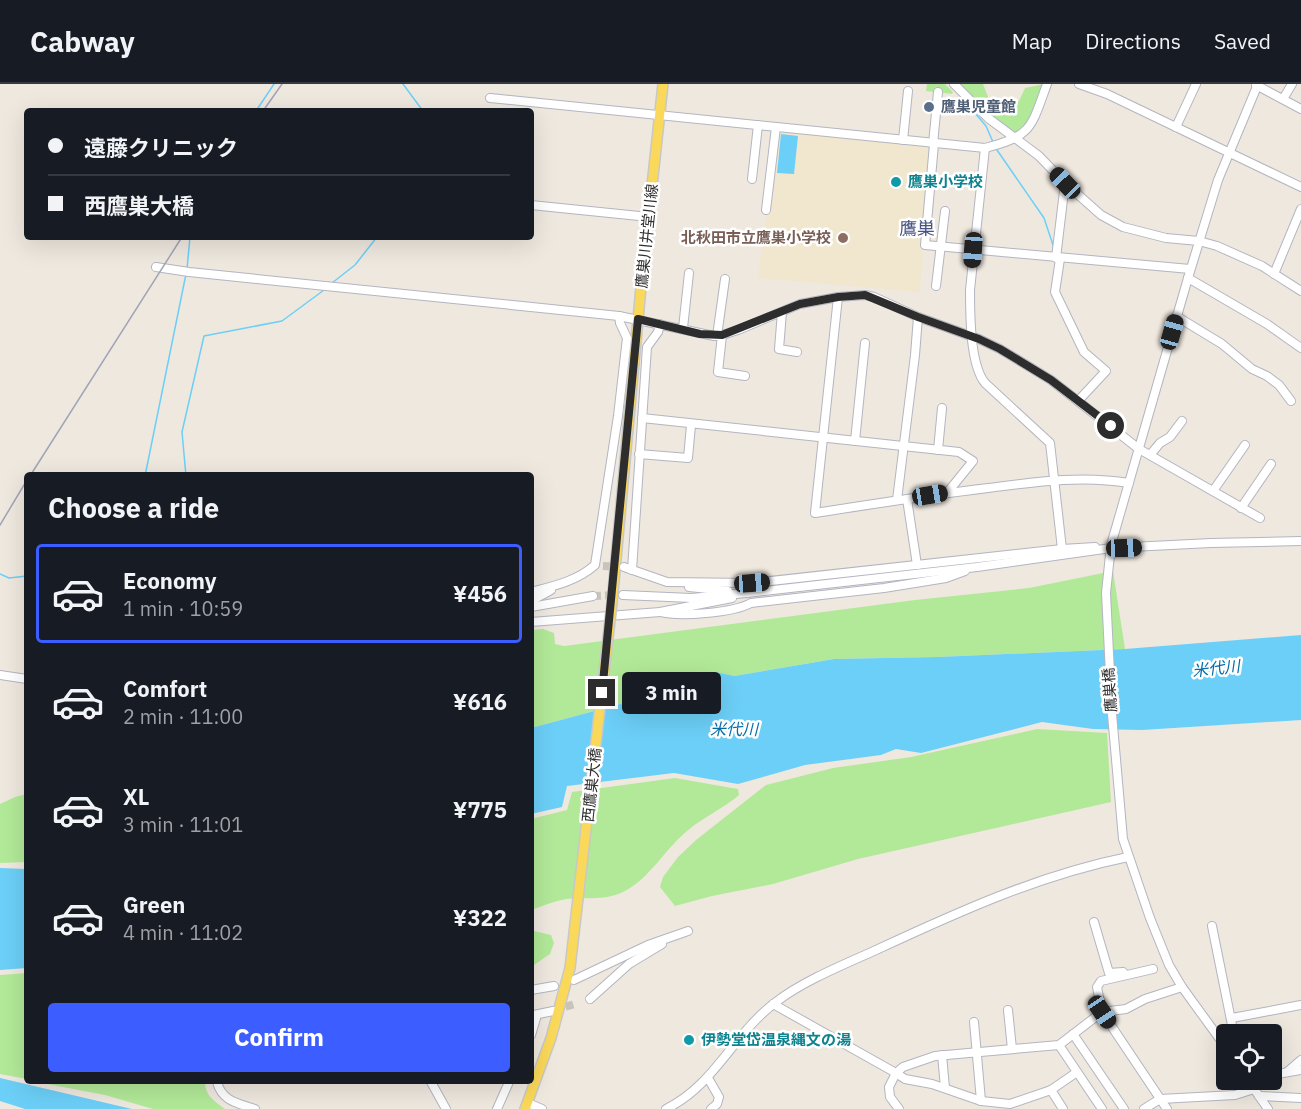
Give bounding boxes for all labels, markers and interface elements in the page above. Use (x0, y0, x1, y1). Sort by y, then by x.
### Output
text: Cabway (30, 23, 135, 60)
text: Map (1012, 27, 1052, 55)
text: Directions (1085, 27, 1181, 55)
text: Saved (1214, 27, 1271, 55)
place label: 鷹巣児童館 (941, 97, 1016, 116)
marker: 鷹巣児童館 (922, 100, 936, 114)
text: 遠藤クリニック (84, 133, 238, 162)
car (1046, 164, 1084, 202)
place label: 鷹巣小学校 (908, 172, 983, 191)
marker: 鷹巣小学校 (889, 175, 903, 189)
street label: 鷹巣川井堂川線 (632, 183, 661, 289)
text: 西鷹巣大橋 (84, 191, 194, 220)
district label: 鷹巣 (899, 217, 935, 240)
place label: 北秋田市立鷹巣小学校 (681, 228, 831, 247)
marker: 北秋田市立鷹巣小学校 (836, 231, 850, 245)
car (963, 231, 983, 269)
car (1158, 312, 1186, 352)
route start (1097, 412, 1124, 439)
car (911, 483, 949, 507)
text: Choose a ride (48, 490, 219, 525)
car (1106, 538, 1142, 558)
text: Economy (123, 566, 217, 595)
icon: car (51, 567, 105, 621)
car (733, 573, 771, 593)
text: ¥456 (453, 579, 507, 608)
text: 1 min · 10:59 (123, 595, 243, 622)
water label: 米代川 (1191, 655, 1243, 680)
street label: 鷹巣橋 (1098, 667, 1121, 713)
callout: 3 min (623, 672, 722, 714)
text: Comfort (123, 674, 207, 703)
icon: car (51, 675, 105, 729)
route end (588, 679, 615, 706)
text: 3 min (645, 679, 698, 706)
text: ¥616 (453, 687, 507, 716)
text: 2 min · 11:00 (123, 703, 243, 730)
water label: 米代川 (710, 719, 760, 739)
street label: 西鷹巣大橋 (578, 747, 605, 823)
text: XL (123, 782, 149, 811)
icon: car (51, 783, 105, 837)
text: ¥775 (453, 795, 507, 824)
text: 3 min · 11:01 (123, 811, 243, 838)
text: Green (123, 890, 185, 919)
icon: car (51, 891, 105, 945)
text: ¥322 (453, 903, 507, 932)
text: 4 min · 11:02 (123, 919, 243, 946)
car (1084, 992, 1120, 1032)
button: Confirm (48, 1003, 510, 1072)
map controls (1216, 1024, 1282, 1090)
button: locate (1216, 1024, 1282, 1090)
place label: 伊勢堂岱温泉縄文の湯 (701, 1030, 851, 1049)
marker: 伊勢堂岱温泉縄文の湯 (682, 1033, 696, 1047)

